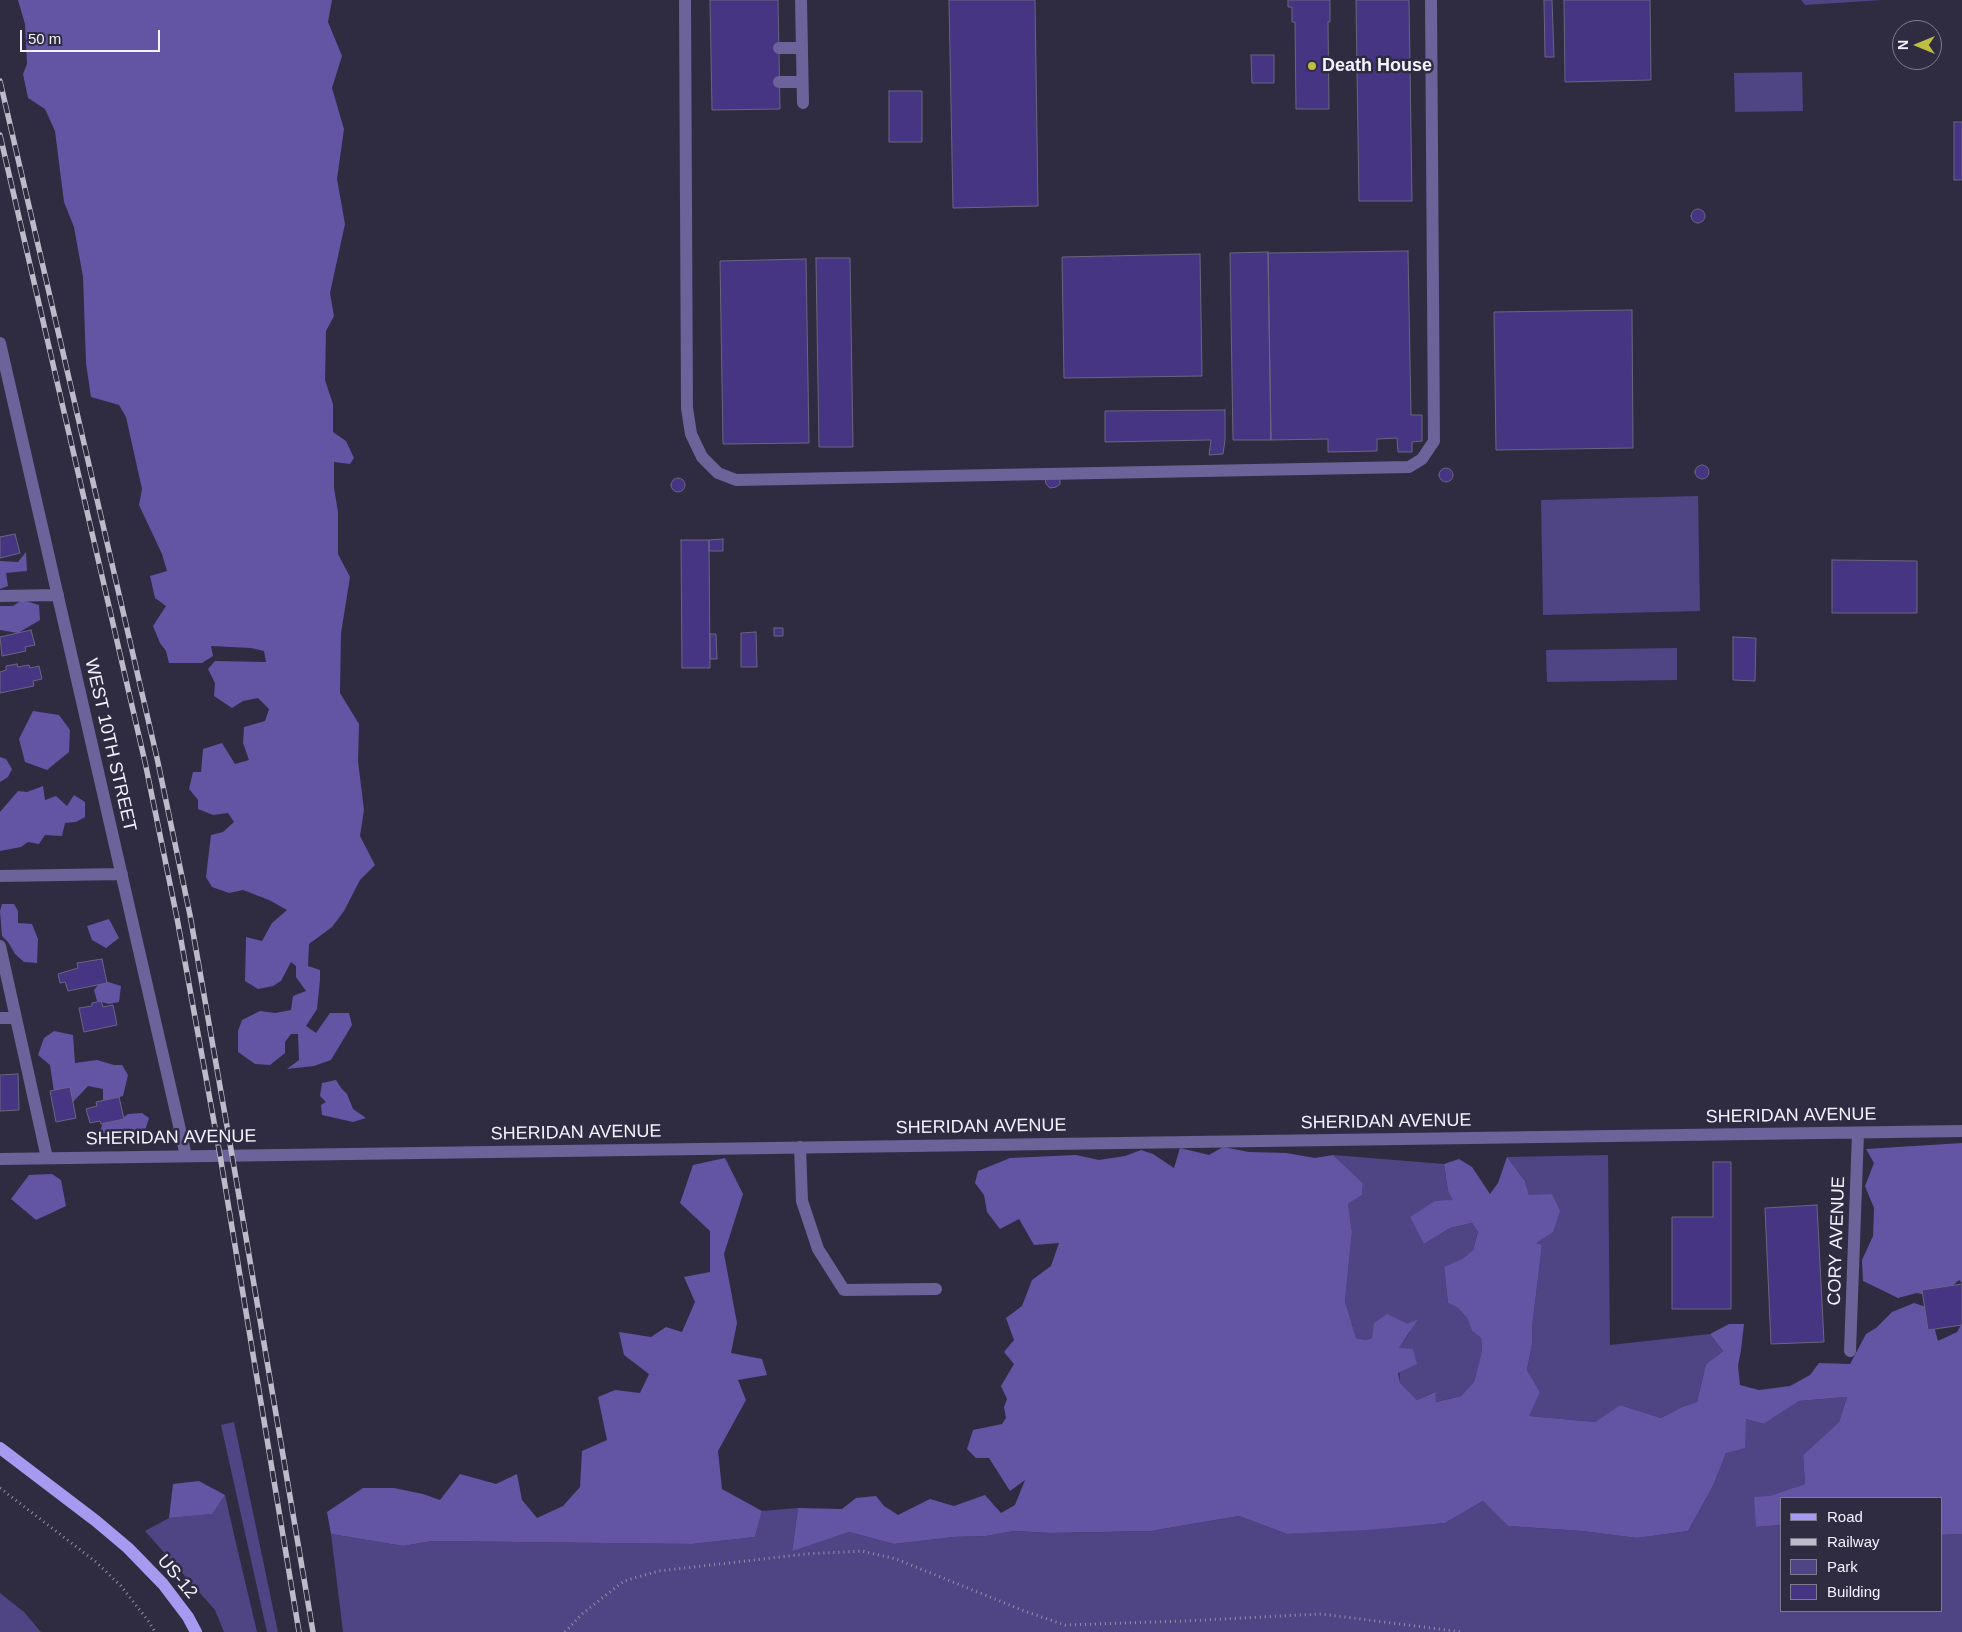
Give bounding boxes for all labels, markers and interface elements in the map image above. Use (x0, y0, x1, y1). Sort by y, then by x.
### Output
scale bar (22, 20, 162, 52)
north arrow (1892, 20, 1942, 70)
text: 50 m (28, 30, 61, 47)
text: N (1895, 40, 1911, 50)
place label: Death House (1322, 55, 1432, 77)
marker: Death House (1306, 60, 1318, 72)
street label: WEST 10TH STREET (80, 656, 140, 834)
street label: SHERIDAN AVENUE (1705, 1104, 1877, 1128)
street label: SHERIDAN AVENUE (1300, 1110, 1472, 1134)
street label: SHERIDAN AVENUE (895, 1115, 1067, 1139)
street label: SHERIDAN AVENUE (490, 1121, 662, 1145)
street label: SHERIDAN AVENUE (85, 1126, 257, 1150)
street label: CORY AVENUE (1824, 1176, 1850, 1306)
legend (1780, 1497, 1942, 1612)
text: Road (1827, 1508, 1863, 1525)
text: Railway (1827, 1533, 1880, 1550)
street label: US-12 (152, 1551, 202, 1603)
text: Park (1827, 1558, 1858, 1575)
text: Building (1827, 1583, 1880, 1600)

